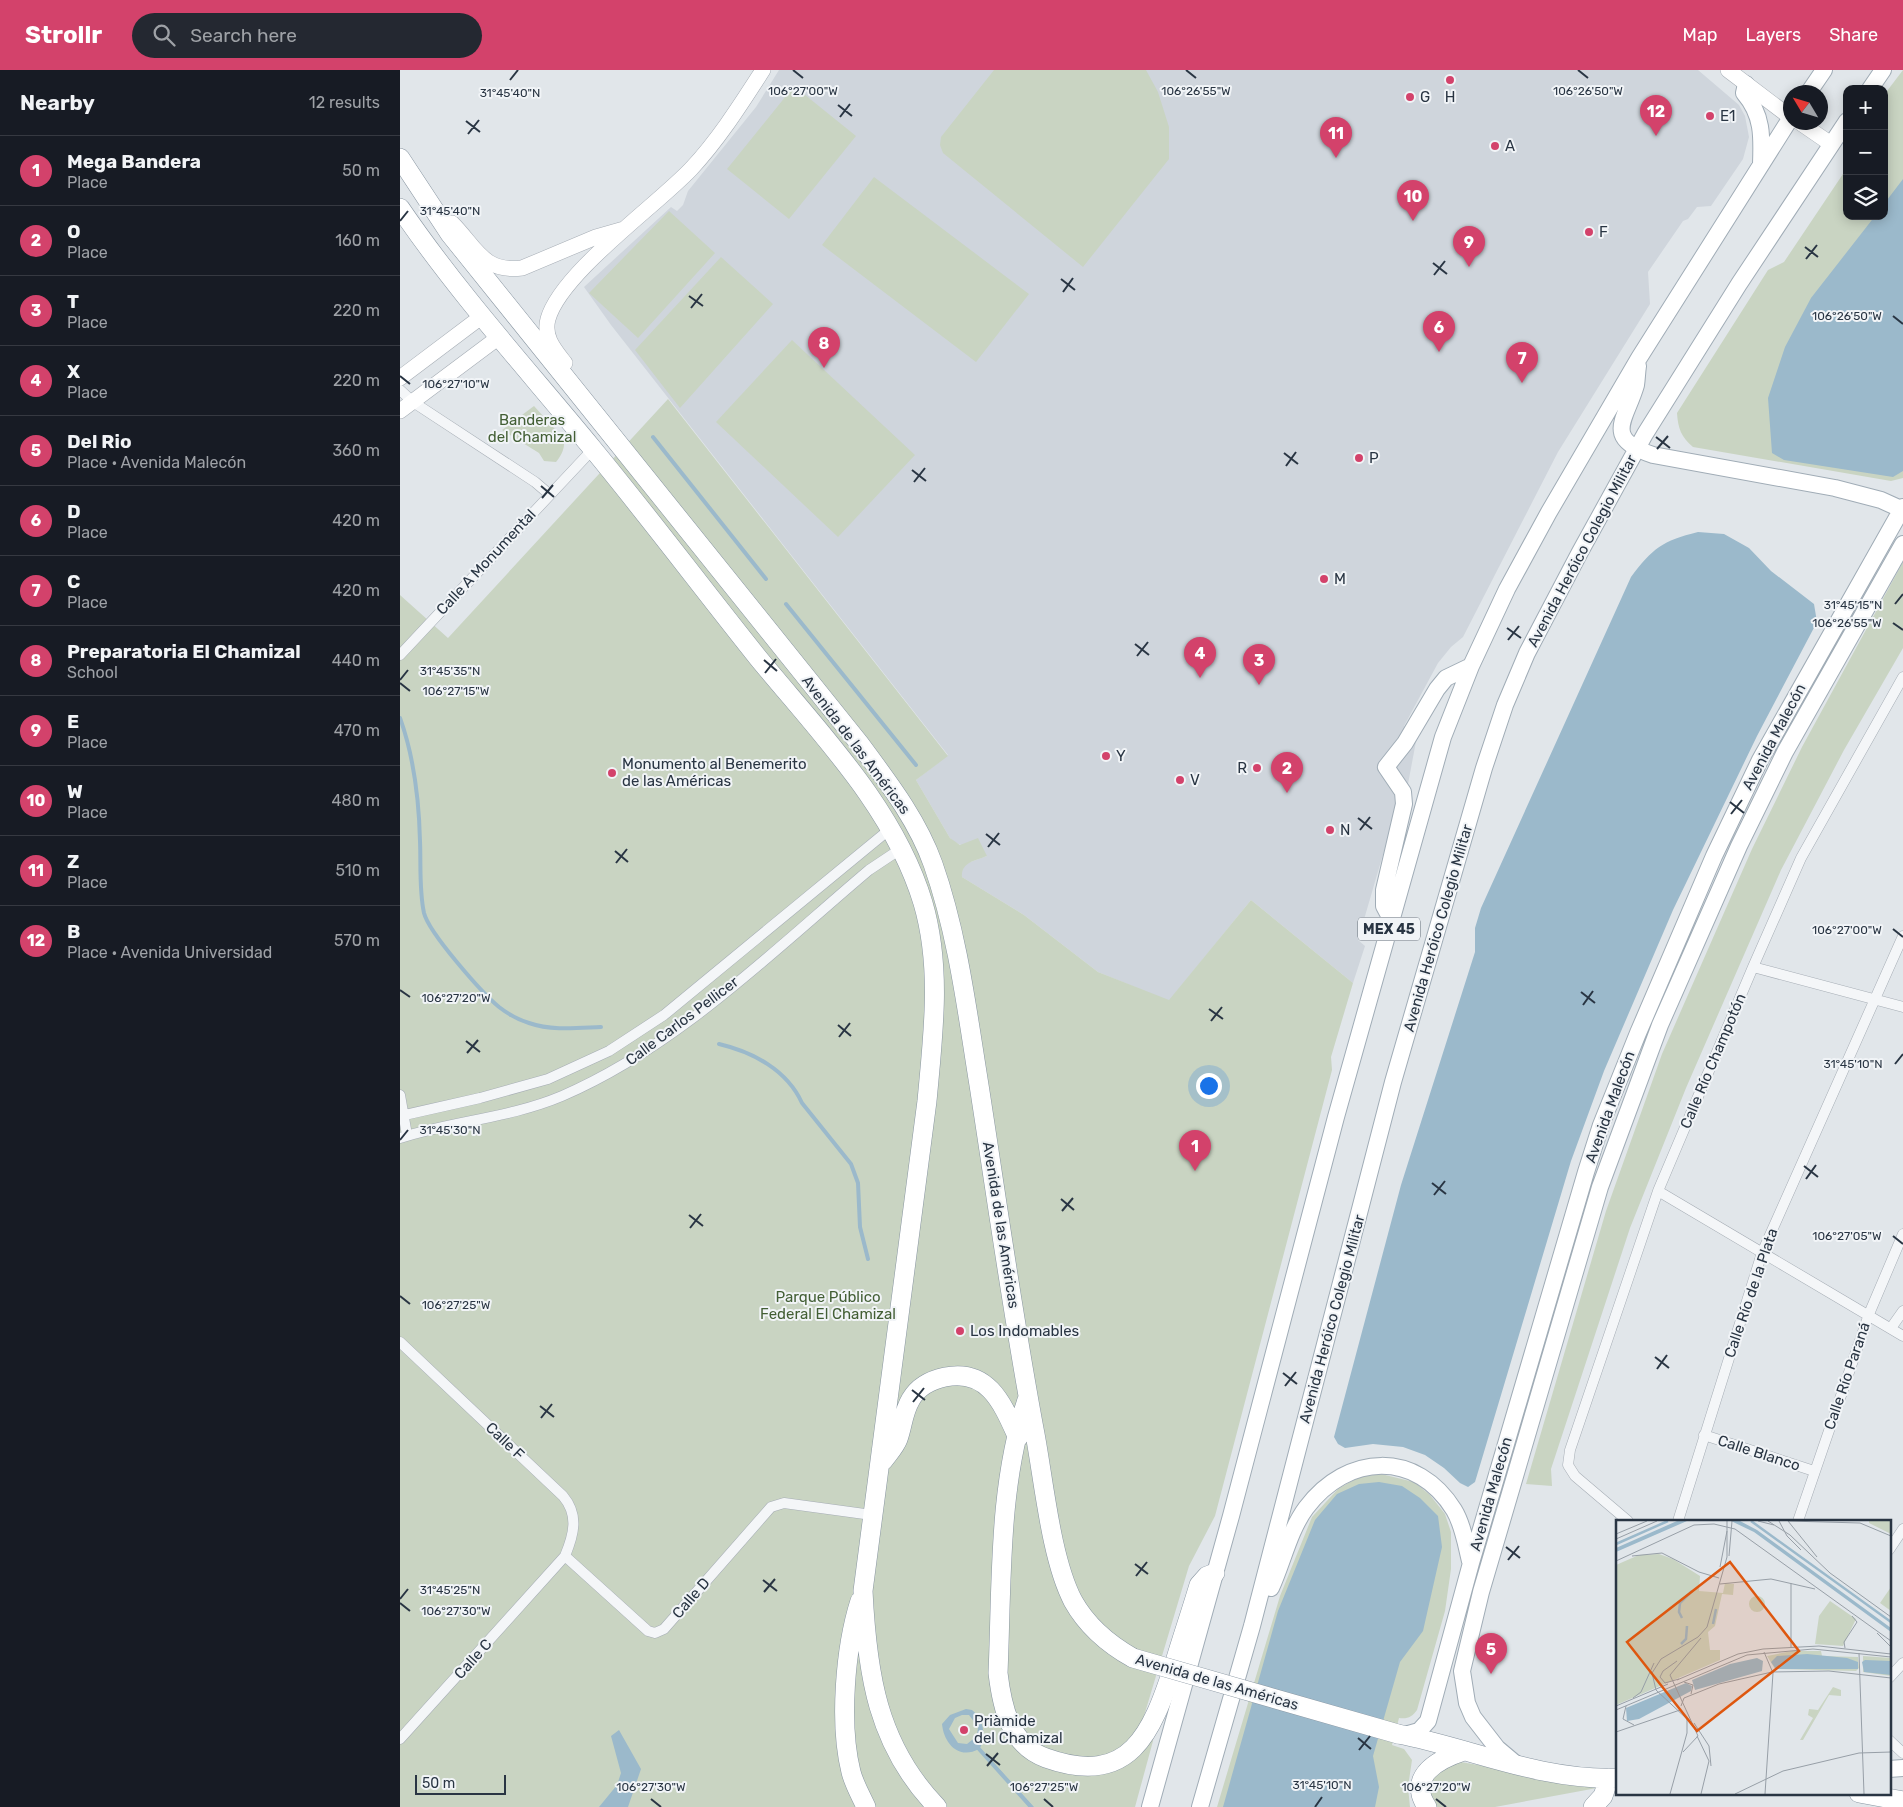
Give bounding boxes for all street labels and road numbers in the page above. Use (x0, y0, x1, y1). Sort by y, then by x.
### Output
street label: Avenida Heróico Colegio Militar (1524, 451, 1641, 650)
street label: Calle A Monumental (432, 506, 540, 618)
street label: Avenida de las Américas (798, 672, 914, 818)
street label: Avenida Malecón (1738, 681, 1810, 793)
street label: Avenida Heróico Colegio Militar (1400, 822, 1476, 1034)
road number: MEX 45 (1358, 918, 1420, 941)
street label: Calle Carlos Pellicer (622, 973, 742, 1069)
street label: Calle Río Champotón (1676, 991, 1750, 1131)
street label: Avenida Malecón (1581, 1049, 1639, 1165)
street label: Avenida de las Américas (979, 1140, 1023, 1310)
street label: Avenida Heróico Colegio Militar (1295, 1212, 1369, 1425)
street label: Calle Río de la Plata (1720, 1226, 1782, 1360)
street label: Calle Río Paraná (1820, 1320, 1874, 1432)
street label: Calle F (482, 1418, 528, 1464)
street label: Calle Blanco (1716, 1431, 1802, 1475)
street label: Avenida Malecón (1466, 1435, 1516, 1553)
street label: Calle D (668, 1574, 714, 1622)
street label: Calle C (450, 1635, 496, 1683)
street label: Avenida de las Américas (1133, 1650, 1301, 1714)

